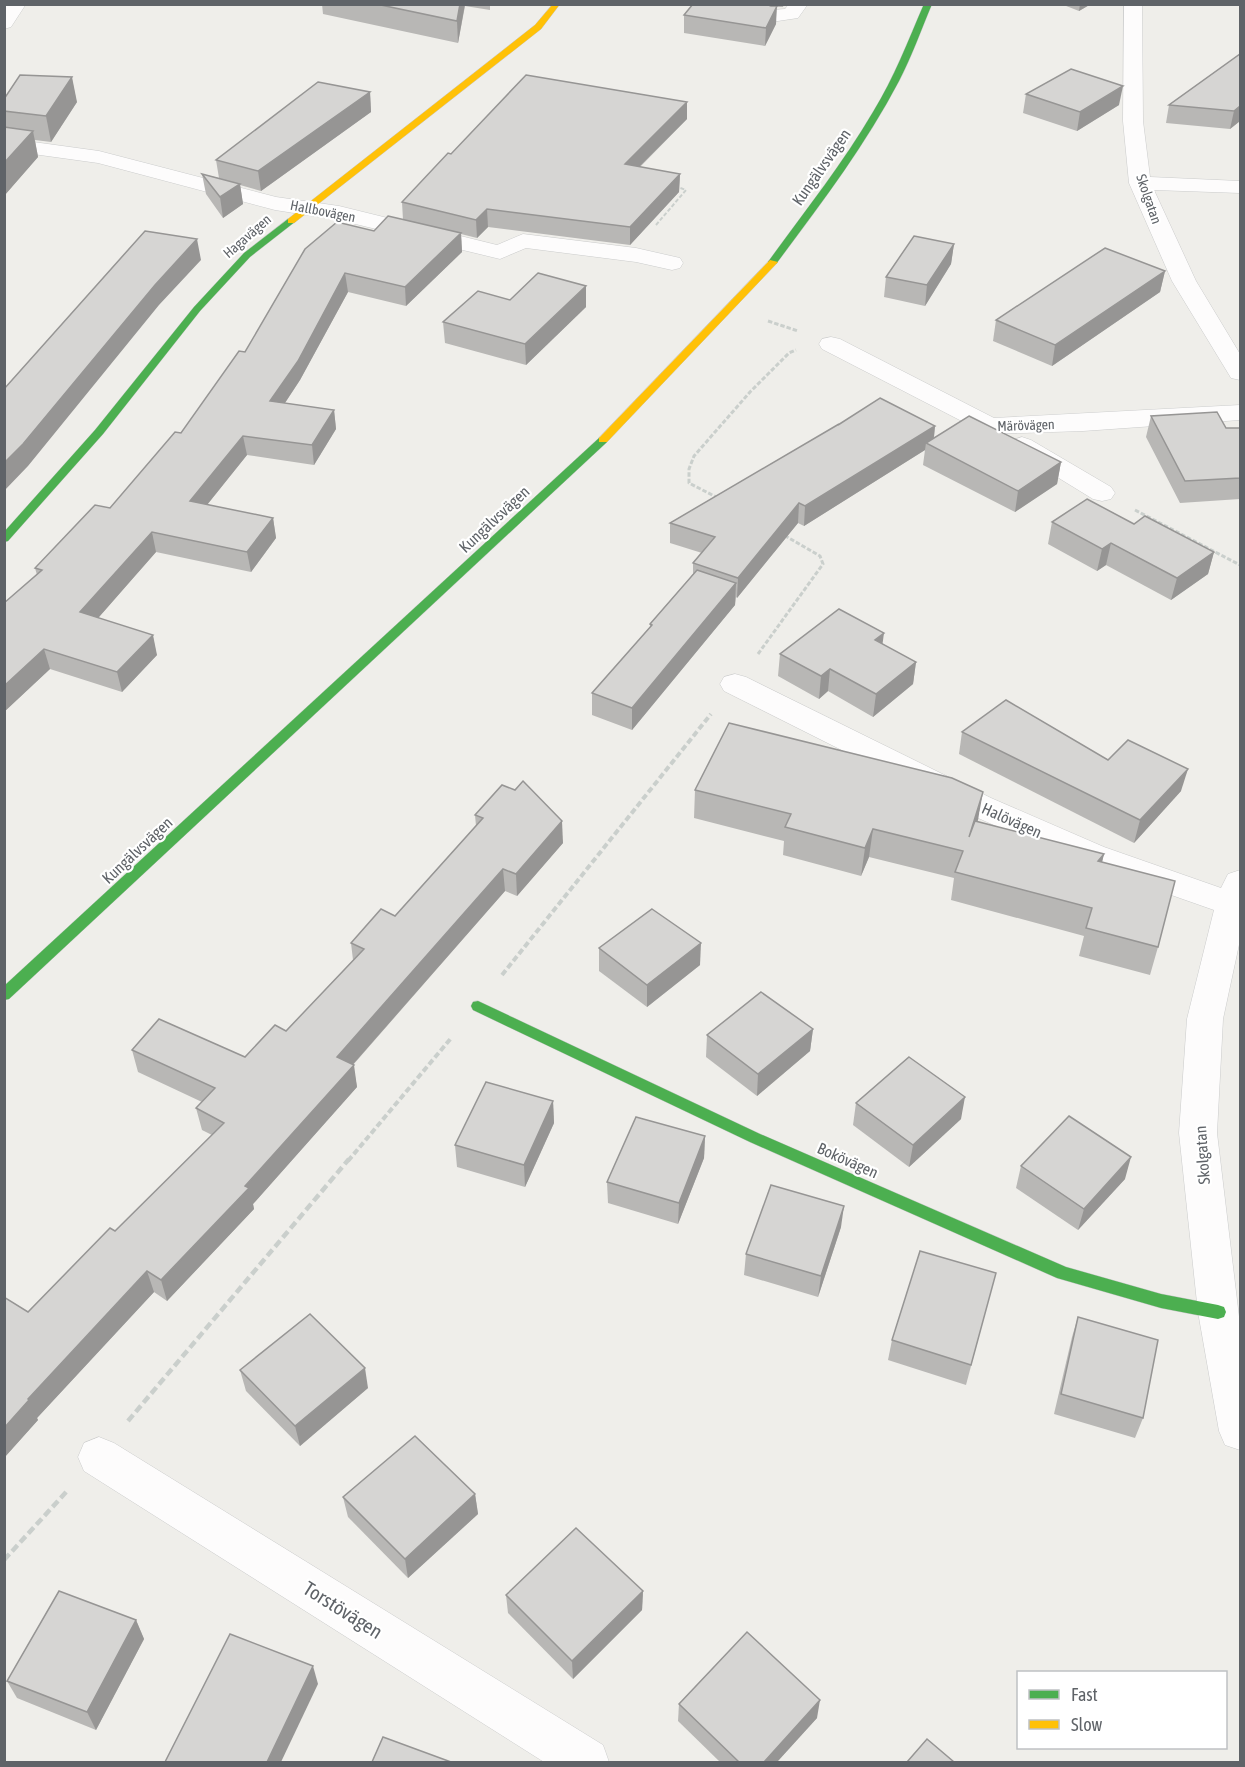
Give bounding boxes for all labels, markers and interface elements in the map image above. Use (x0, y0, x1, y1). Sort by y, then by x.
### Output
street label: Kungälvsvägen (788, 125, 855, 209)
street label: Skolgatan (1133, 172, 1165, 226)
street label: Hallbovägen (289, 197, 357, 225)
street label: Hagavägen (220, 211, 274, 261)
street label: Märövägen (997, 416, 1055, 434)
street label: Kungälvsvägen (455, 482, 533, 557)
street label: Halövägen (979, 799, 1045, 842)
street label: Kungälvsvägen (98, 813, 176, 888)
street label: Skolgatan (1191, 1125, 1214, 1185)
street label: Bokövägen (814, 1139, 881, 1182)
street label: Torstövägen (299, 1576, 387, 1643)
legend (1017, 1671, 1227, 1749)
text: Fast (1071, 1684, 1098, 1705)
text: Slow (1071, 1714, 1102, 1735)

